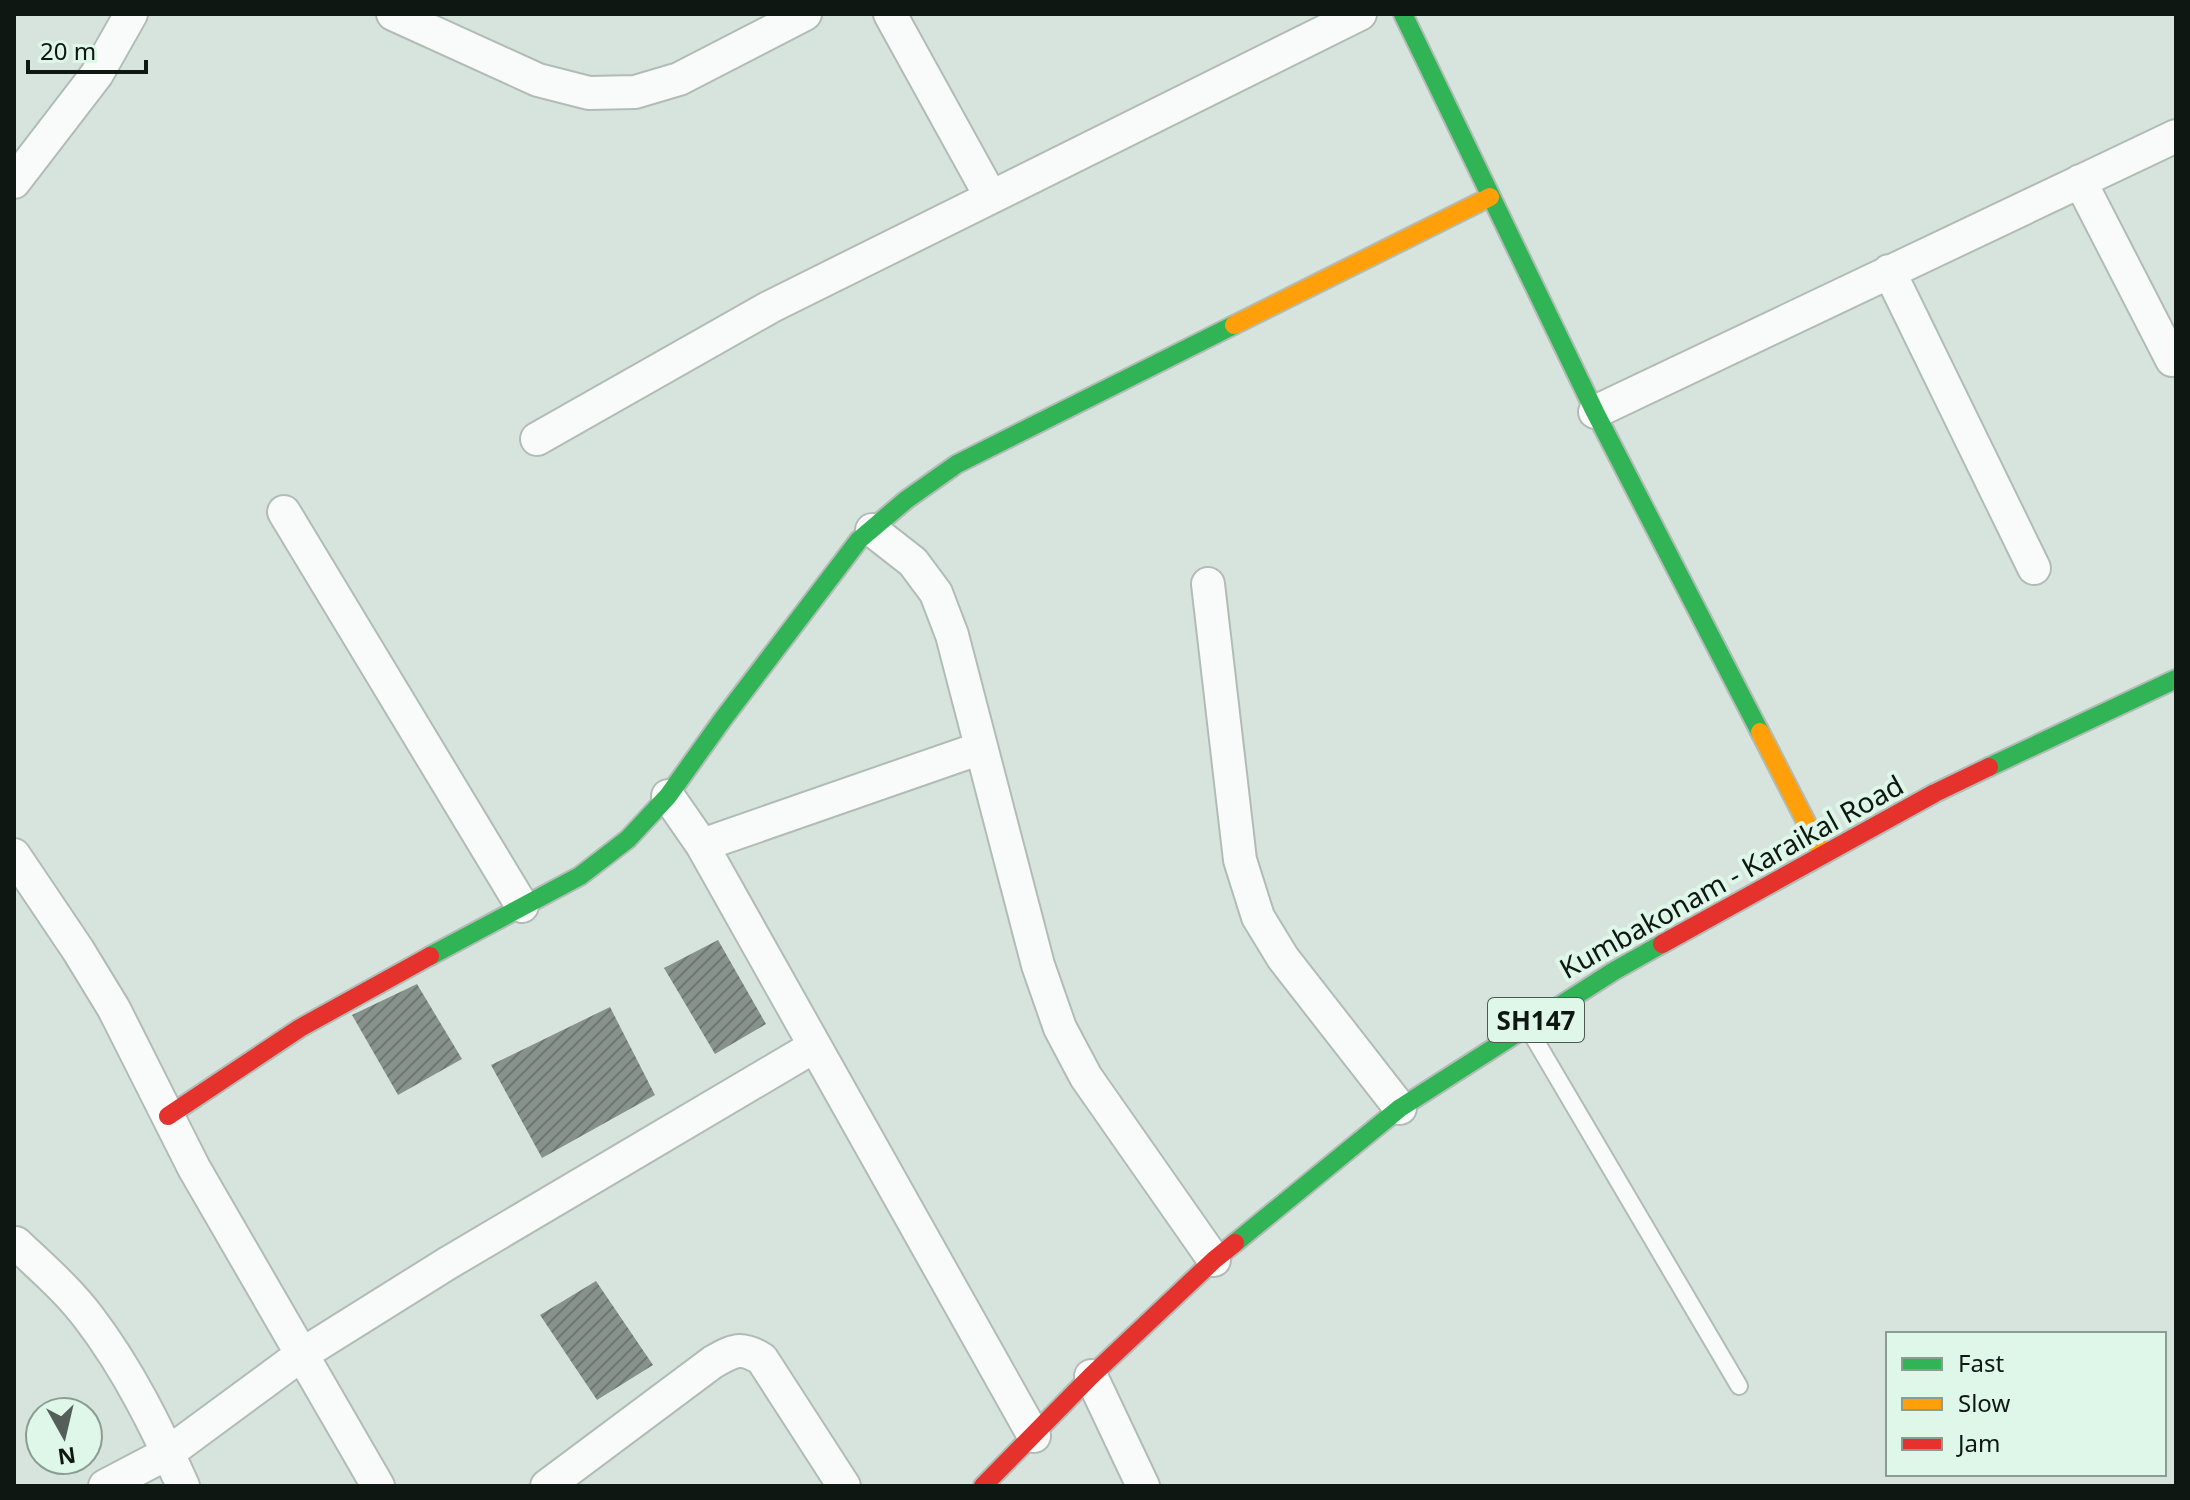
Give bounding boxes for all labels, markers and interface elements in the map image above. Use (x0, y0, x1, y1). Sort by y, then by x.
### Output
scale bar (28, 24, 146, 74)
text: 20 m (40, 34, 96, 67)
street label: Kumbakonam - Karaikal Road (1552, 765, 1910, 987)
road number: SH147 (1488, 998, 1584, 1042)
legend (1886, 1332, 2166, 1476)
text: Fast (1958, 1346, 2004, 1379)
text: Slow (1958, 1386, 2010, 1419)
north arrow (24, 1396, 104, 1476)
text: Jam (1956, 1426, 2000, 1459)
text: N (56, 1441, 78, 1473)

